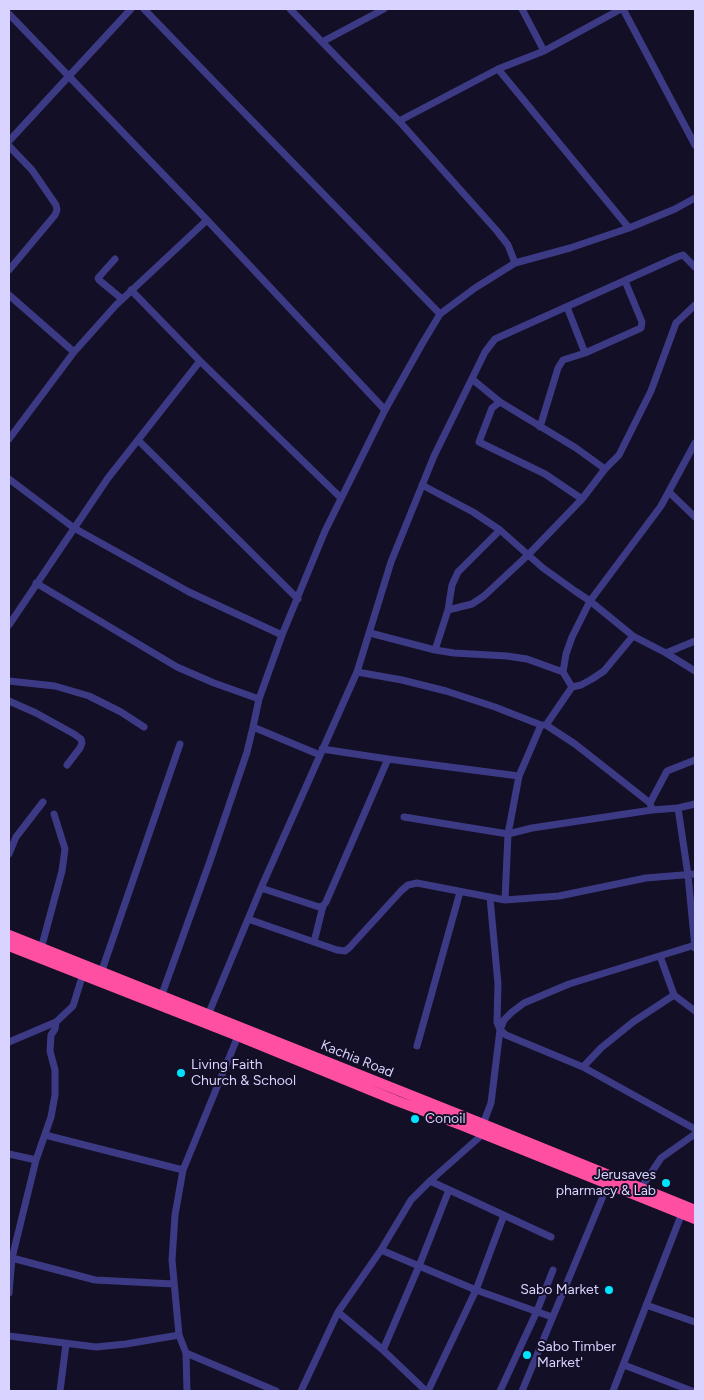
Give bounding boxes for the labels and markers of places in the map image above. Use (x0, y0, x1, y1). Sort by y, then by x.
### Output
place label: Living Faith Church & School (191, 1057, 296, 1090)
marker: Living Faith Church & School (175, 1067, 187, 1079)
place label: Conoil (425, 1111, 465, 1127)
marker: Conoil (409, 1113, 421, 1125)
place label: Jerusaves pharmacy & Lab (556, 1167, 656, 1200)
marker: Jerusaves pharmacy & Lab (660, 1177, 672, 1189)
place label: Sabo Market (520, 1282, 599, 1298)
marker: Sabo Market (603, 1284, 615, 1296)
place label: Sabo Timber Market' (537, 1339, 616, 1371)
marker: Sabo Timber Market' (521, 1349, 533, 1361)

